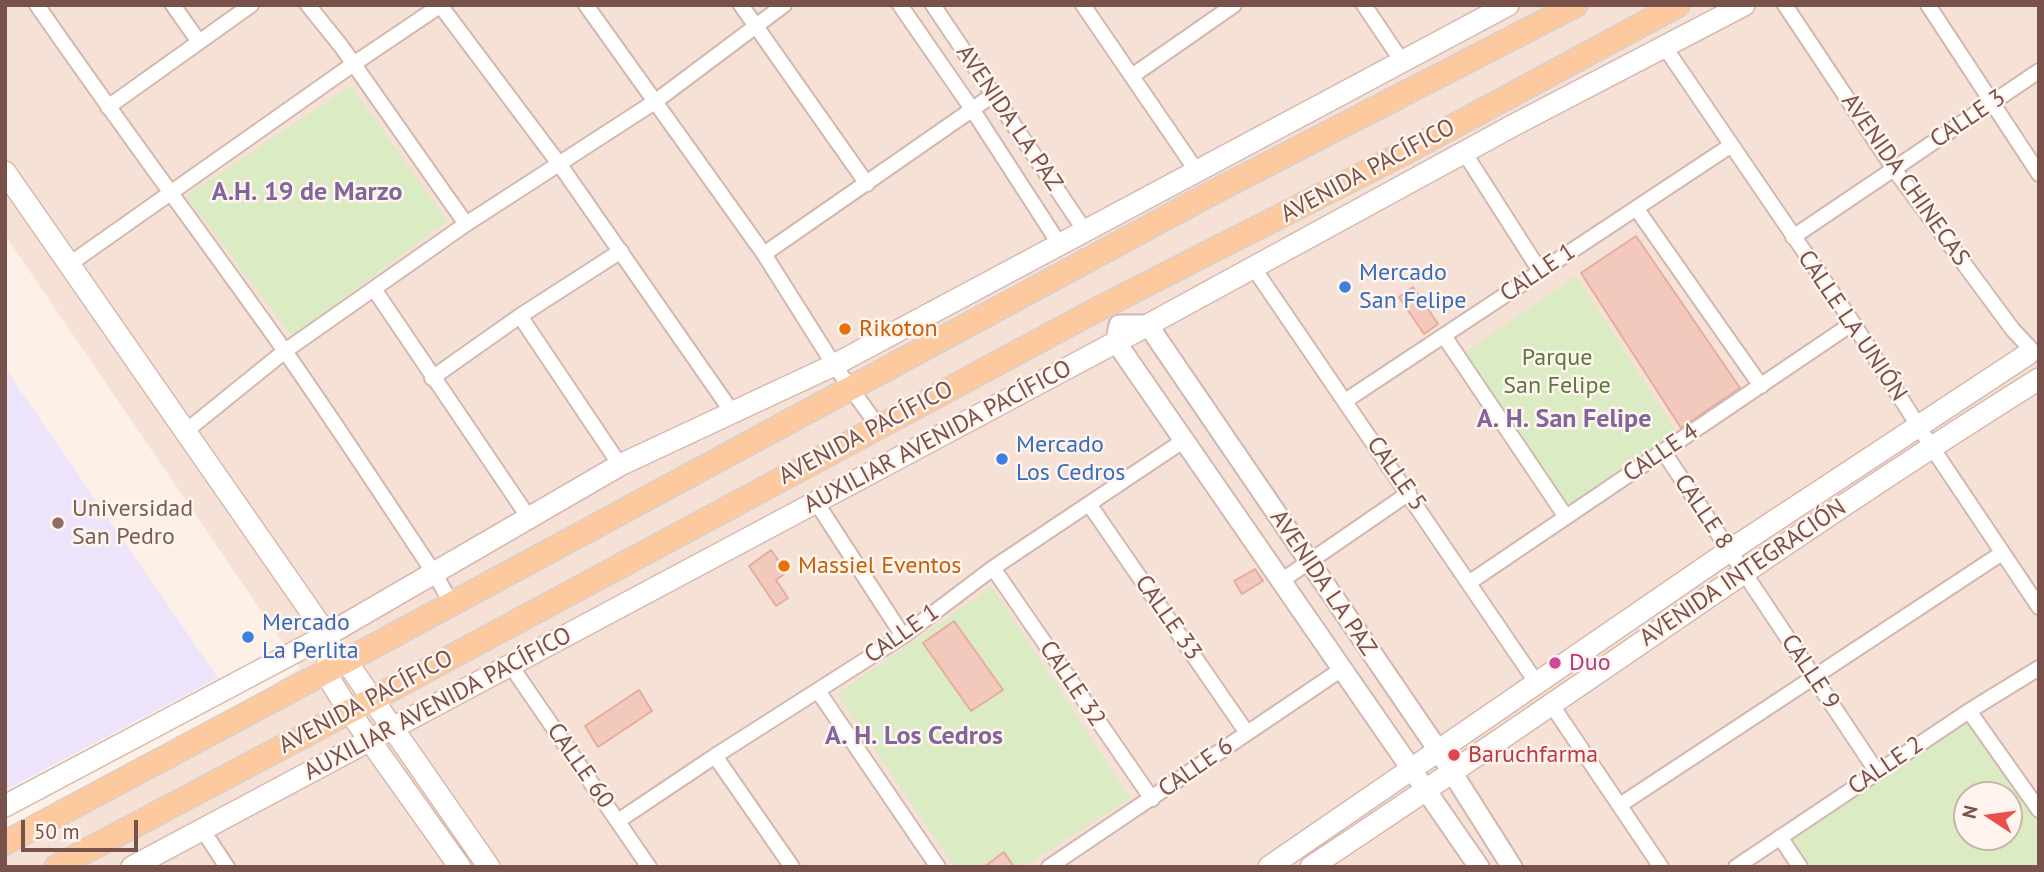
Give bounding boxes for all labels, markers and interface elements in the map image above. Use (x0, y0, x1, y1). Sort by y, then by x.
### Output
street label: AVENIDA LA PAZ (950, 40, 1068, 196)
street label: CALLE 3 (1925, 84, 2011, 154)
street label: AVENIDA CHINECAS (1835, 88, 1975, 272)
street label: AVENIDA PACÍFICO (1276, 113, 1460, 229)
district label: A.H. 19 de Marzo (212, 177, 402, 209)
street label: CALLE 1 (1495, 238, 1581, 308)
street label: CALLE LA UNIÓN (1791, 245, 1913, 407)
place label: Mercado San Felipe (1359, 259, 1466, 315)
marker: Mercado San Felipe (1337, 279, 1353, 295)
place label: Rikoton (859, 315, 938, 343)
marker: Rikoton (837, 321, 853, 337)
park label: Parque San Felipe (1503, 344, 1611, 400)
street label: AUXILIAR AVENIDA PACÍFICO (799, 354, 1077, 520)
street label: AVENIDA PACÍFICO (774, 375, 958, 491)
district label: A. H. San Felipe (1477, 404, 1651, 436)
street label: CALLE 4 (1618, 418, 1704, 488)
place label: Mercado Los Cedros (1016, 431, 1125, 487)
street label: CALLE 5 (1360, 431, 1432, 517)
marker: Mercado Los Cedros (994, 451, 1010, 467)
street label: CALLE 8 (1668, 469, 1738, 555)
street label: AVENIDA INTEGRACIÓN (1634, 493, 1852, 653)
place label: Universidad San Pedro (72, 495, 193, 551)
street label: AVENIDA LA PAZ (1264, 505, 1382, 661)
marker: Universidad San Pedro (50, 515, 66, 531)
place label: Massiel Eventos (798, 552, 961, 580)
marker: Massiel Eventos (776, 558, 792, 574)
street label: CALLE 33 (1128, 570, 1208, 666)
street label: CALLE 1 (859, 598, 945, 670)
place label: Mercado La Perlita (262, 609, 359, 665)
street label: AUXILIAR AVENIDA PACÍFICO (299, 621, 577, 787)
marker: Mercado La Perlita (240, 629, 256, 645)
street label: CALLE 9 (1775, 629, 1845, 715)
street label: CALLE 32 (1033, 636, 1111, 732)
street label: AVENIDA PACÍFICO (274, 644, 458, 760)
place label: Duo (1569, 649, 1610, 677)
marker: Duo (1547, 655, 1563, 671)
street label: CALLE 60 (540, 718, 620, 814)
district label: A. H. Los Cedros (825, 721, 1003, 753)
street label: CALLE 2 (1843, 731, 1929, 801)
street label: CALLE 6 (1153, 732, 1239, 804)
place label: Baruchfarma (1468, 741, 1598, 769)
marker: Baruchfarma (1446, 747, 1462, 763)
north arrow (1953, 781, 2023, 851)
text: N (1956, 803, 1983, 821)
scale bar (24, 806, 142, 850)
text: 50 m (34, 818, 80, 845)

